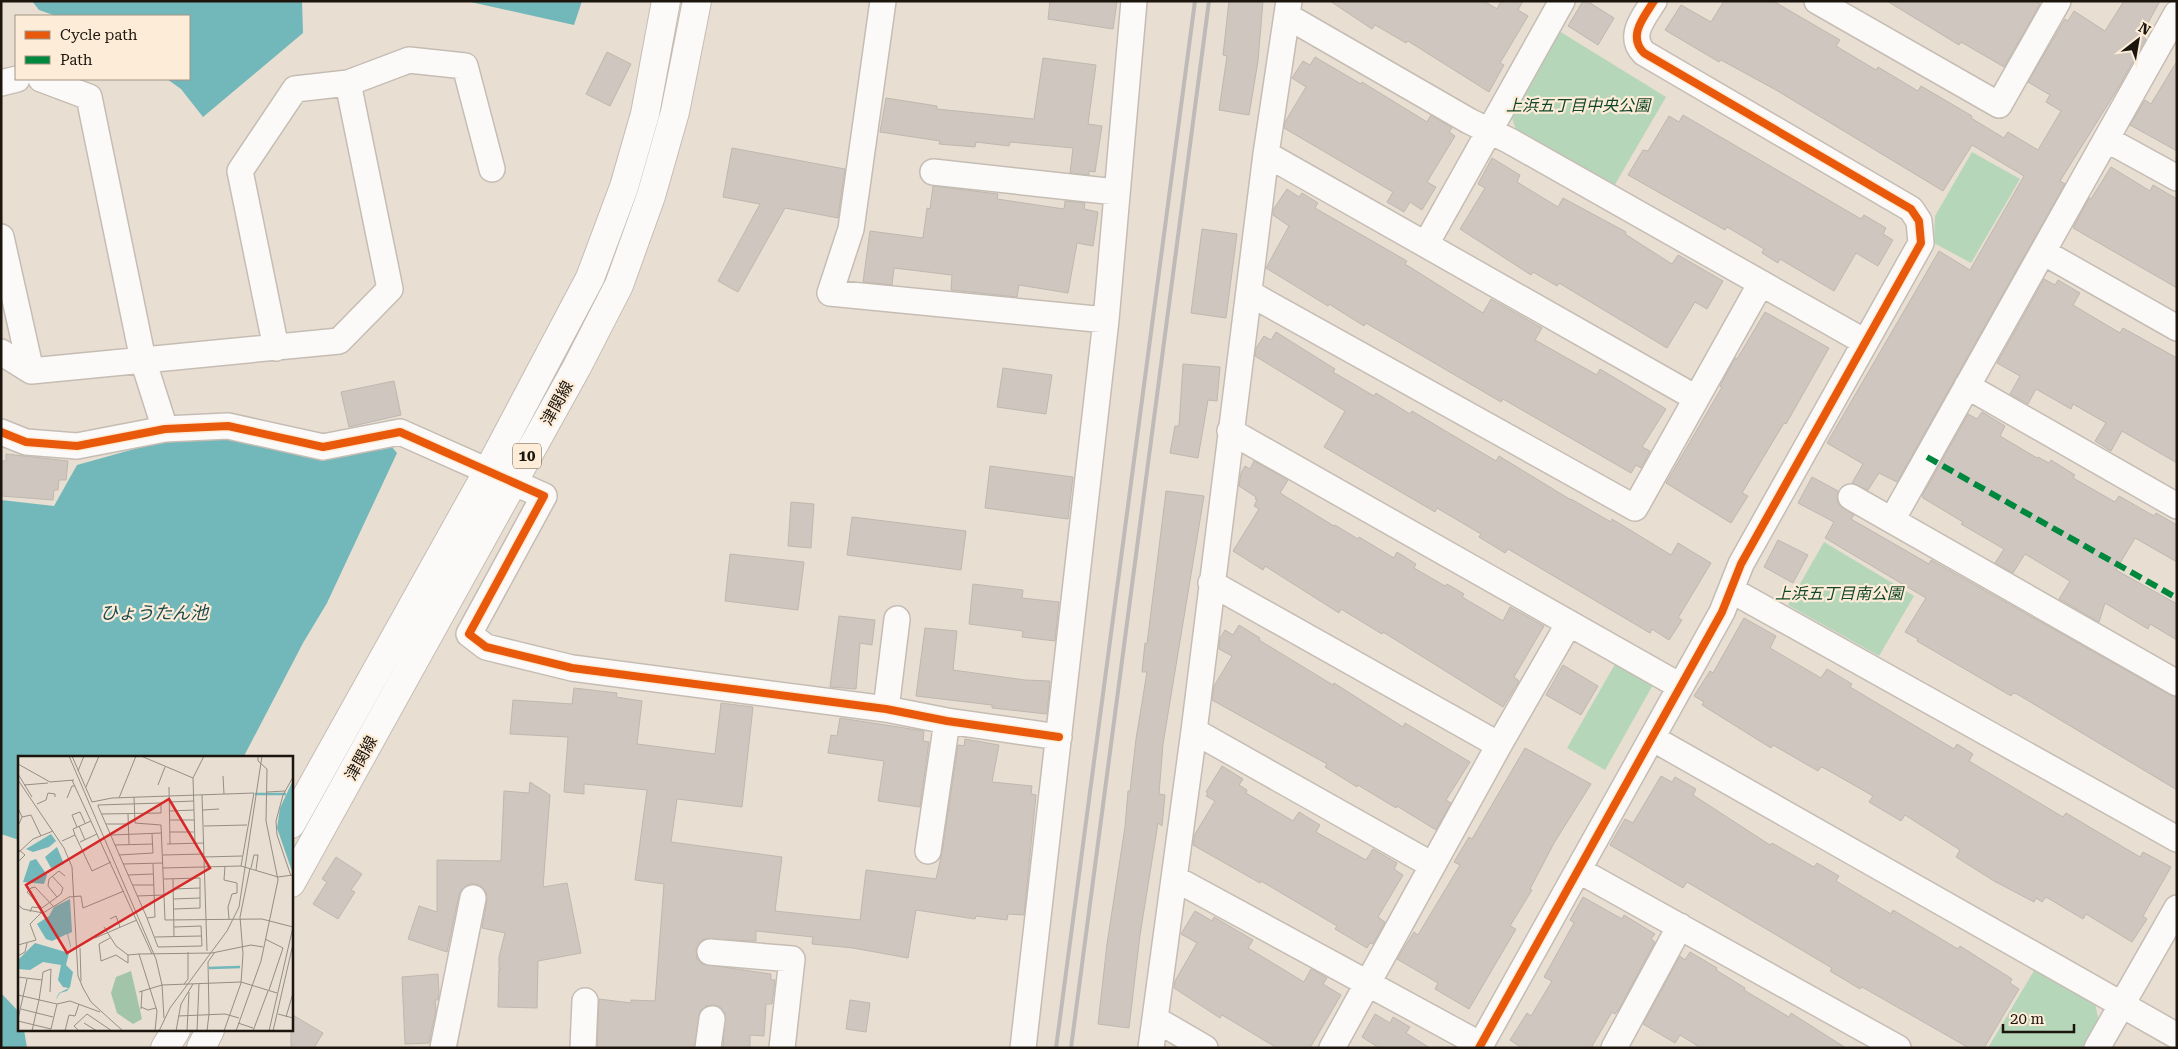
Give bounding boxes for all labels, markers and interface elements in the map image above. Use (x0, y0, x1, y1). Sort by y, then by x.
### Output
legend (15, 15, 190, 80)
north arrow (2113, 15, 2163, 65)
text: N (2136, 19, 2154, 39)
text: Cycle path (60, 26, 138, 44)
text: Path (60, 51, 93, 69)
park label: 上浜五丁目中央公園 (1506, 96, 1652, 115)
street label: 津関線 (537, 377, 577, 429)
road number: 10 (513, 444, 541, 468)
park label: 上浜五丁目南公園 (1775, 584, 1905, 603)
water label: ひょうたん池 (100, 602, 210, 623)
street label: 津関線 (341, 732, 381, 784)
inset map (18, 756, 292, 1032)
scale bar (2003, 1002, 2074, 1034)
text: 20 m (2010, 1010, 2045, 1028)

